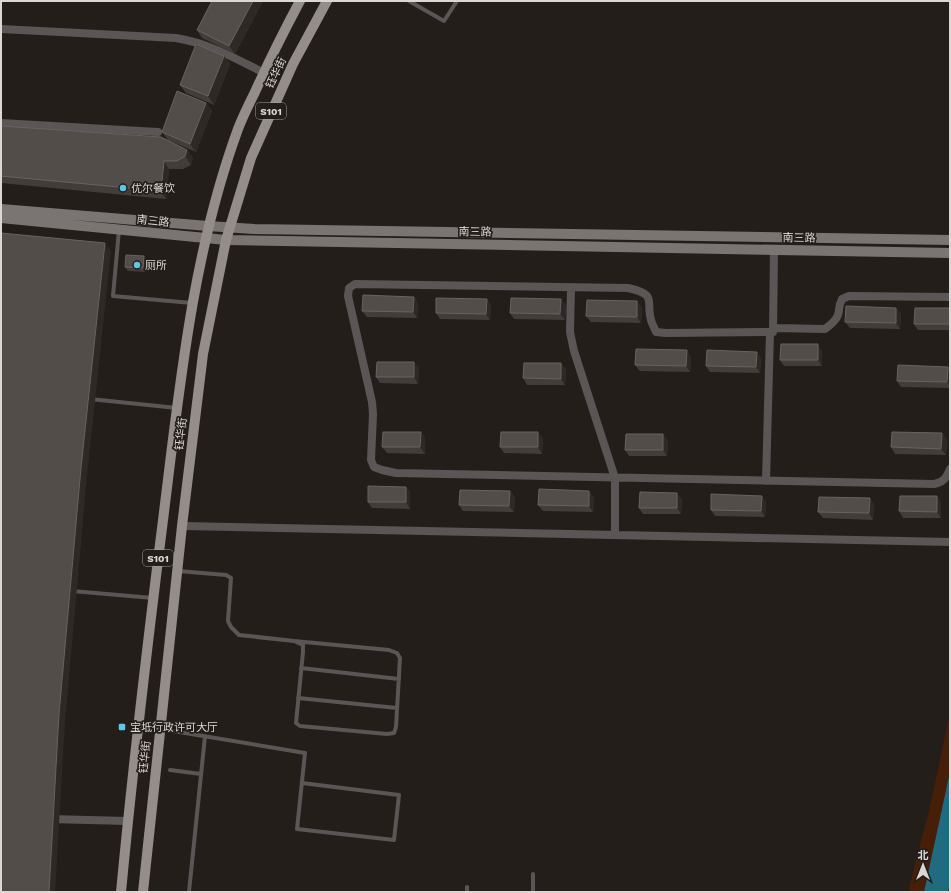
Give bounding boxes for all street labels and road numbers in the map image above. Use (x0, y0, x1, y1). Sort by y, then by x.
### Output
street label: 钰华街 (263, 55, 289, 91)
road number: S101 (256, 103, 286, 119)
street label: 南三路 (136, 213, 170, 229)
street label: 南三路 (458, 225, 492, 239)
street label: 南三路 (782, 231, 816, 245)
street label: 钰华街 (173, 417, 189, 451)
road number: S101 (143, 550, 173, 566)
street label: 钰华街 (137, 740, 153, 774)

